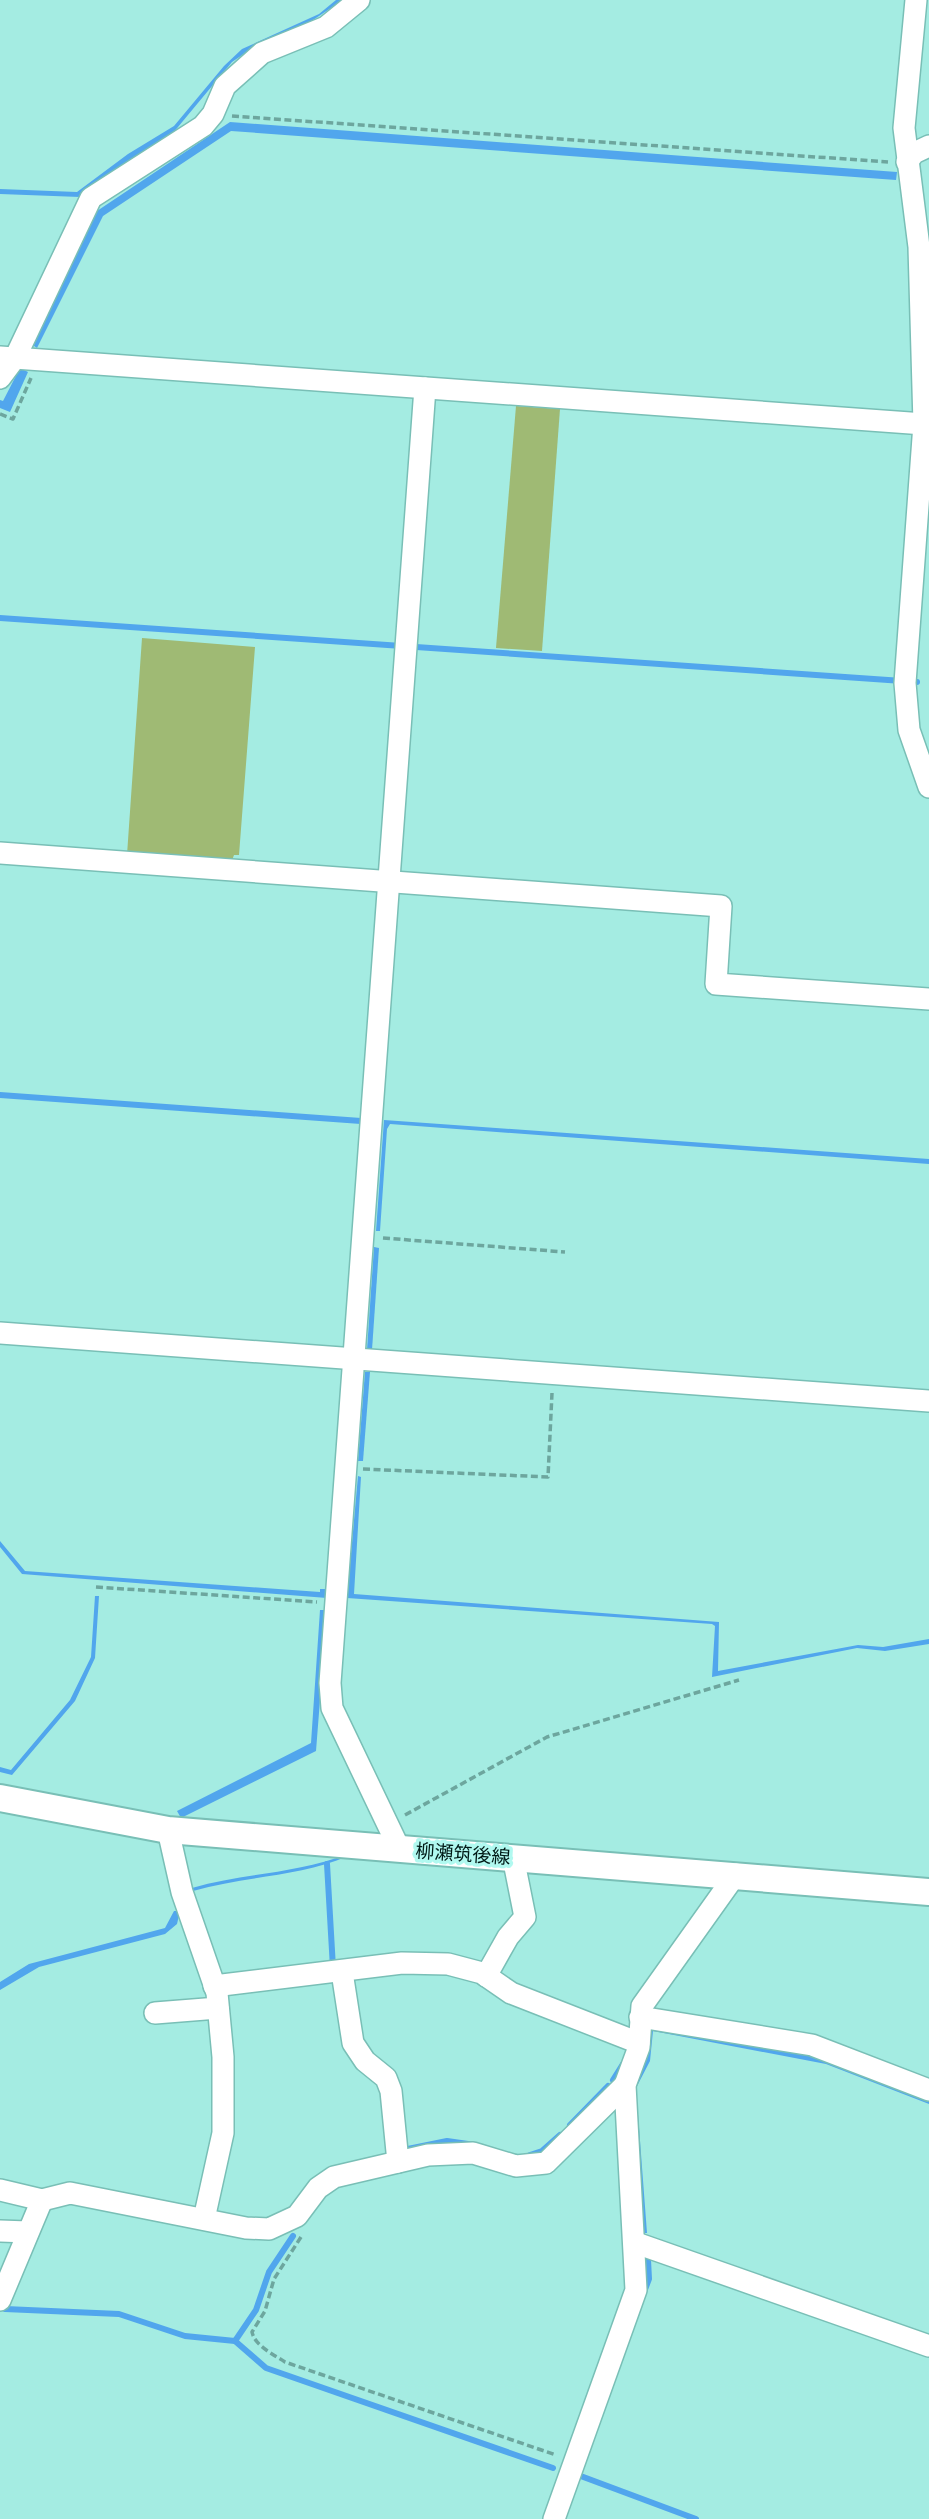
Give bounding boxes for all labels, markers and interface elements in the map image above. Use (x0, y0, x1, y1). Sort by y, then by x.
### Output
street label: 柳瀬筑後線 (415, 1835, 511, 1871)

